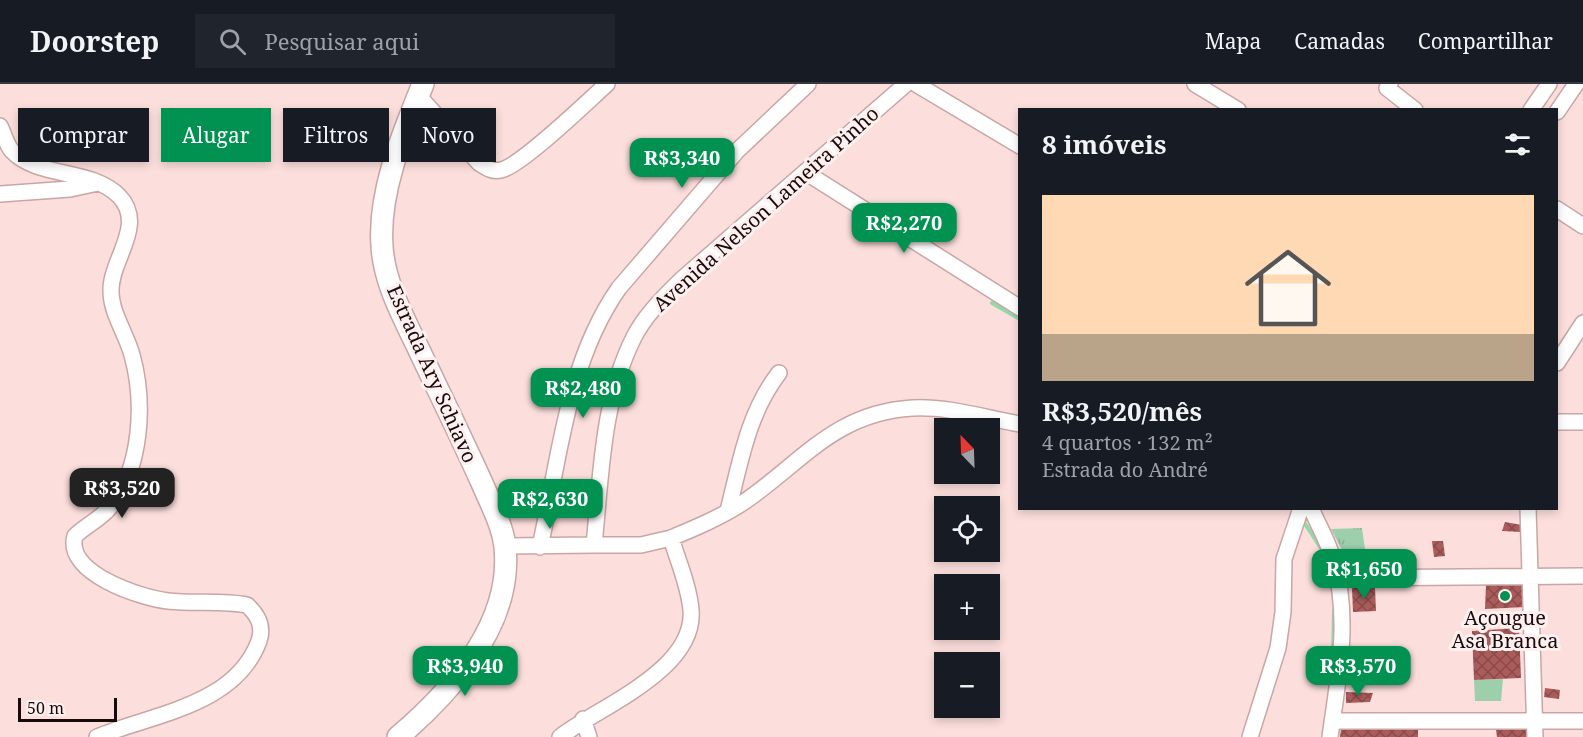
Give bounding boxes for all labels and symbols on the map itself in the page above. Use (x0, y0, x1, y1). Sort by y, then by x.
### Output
street label: Avenida Nelson Lameira Pinho (647, 100, 884, 317)
pin: R$3,340 (627, 138, 737, 189)
pin: R$2,270 (849, 203, 959, 254)
street label: Estrada Ary Schiavo (381, 281, 484, 467)
pin: R$2,480 (528, 368, 638, 419)
north arrow (934, 418, 1000, 484)
pin: R$3,520 (67, 468, 177, 519)
pin: R$2,630 (495, 479, 605, 530)
pin: R$1,650 (1309, 549, 1419, 600)
marker: Açougue Asa Branca (1498, 589, 1512, 603)
place label: Açougue Asa Branca (1452, 604, 1558, 654)
pin: R$3,940 (410, 646, 520, 697)
pin: R$3,570 (1303, 646, 1413, 697)
scale bar (18, 695, 117, 722)

